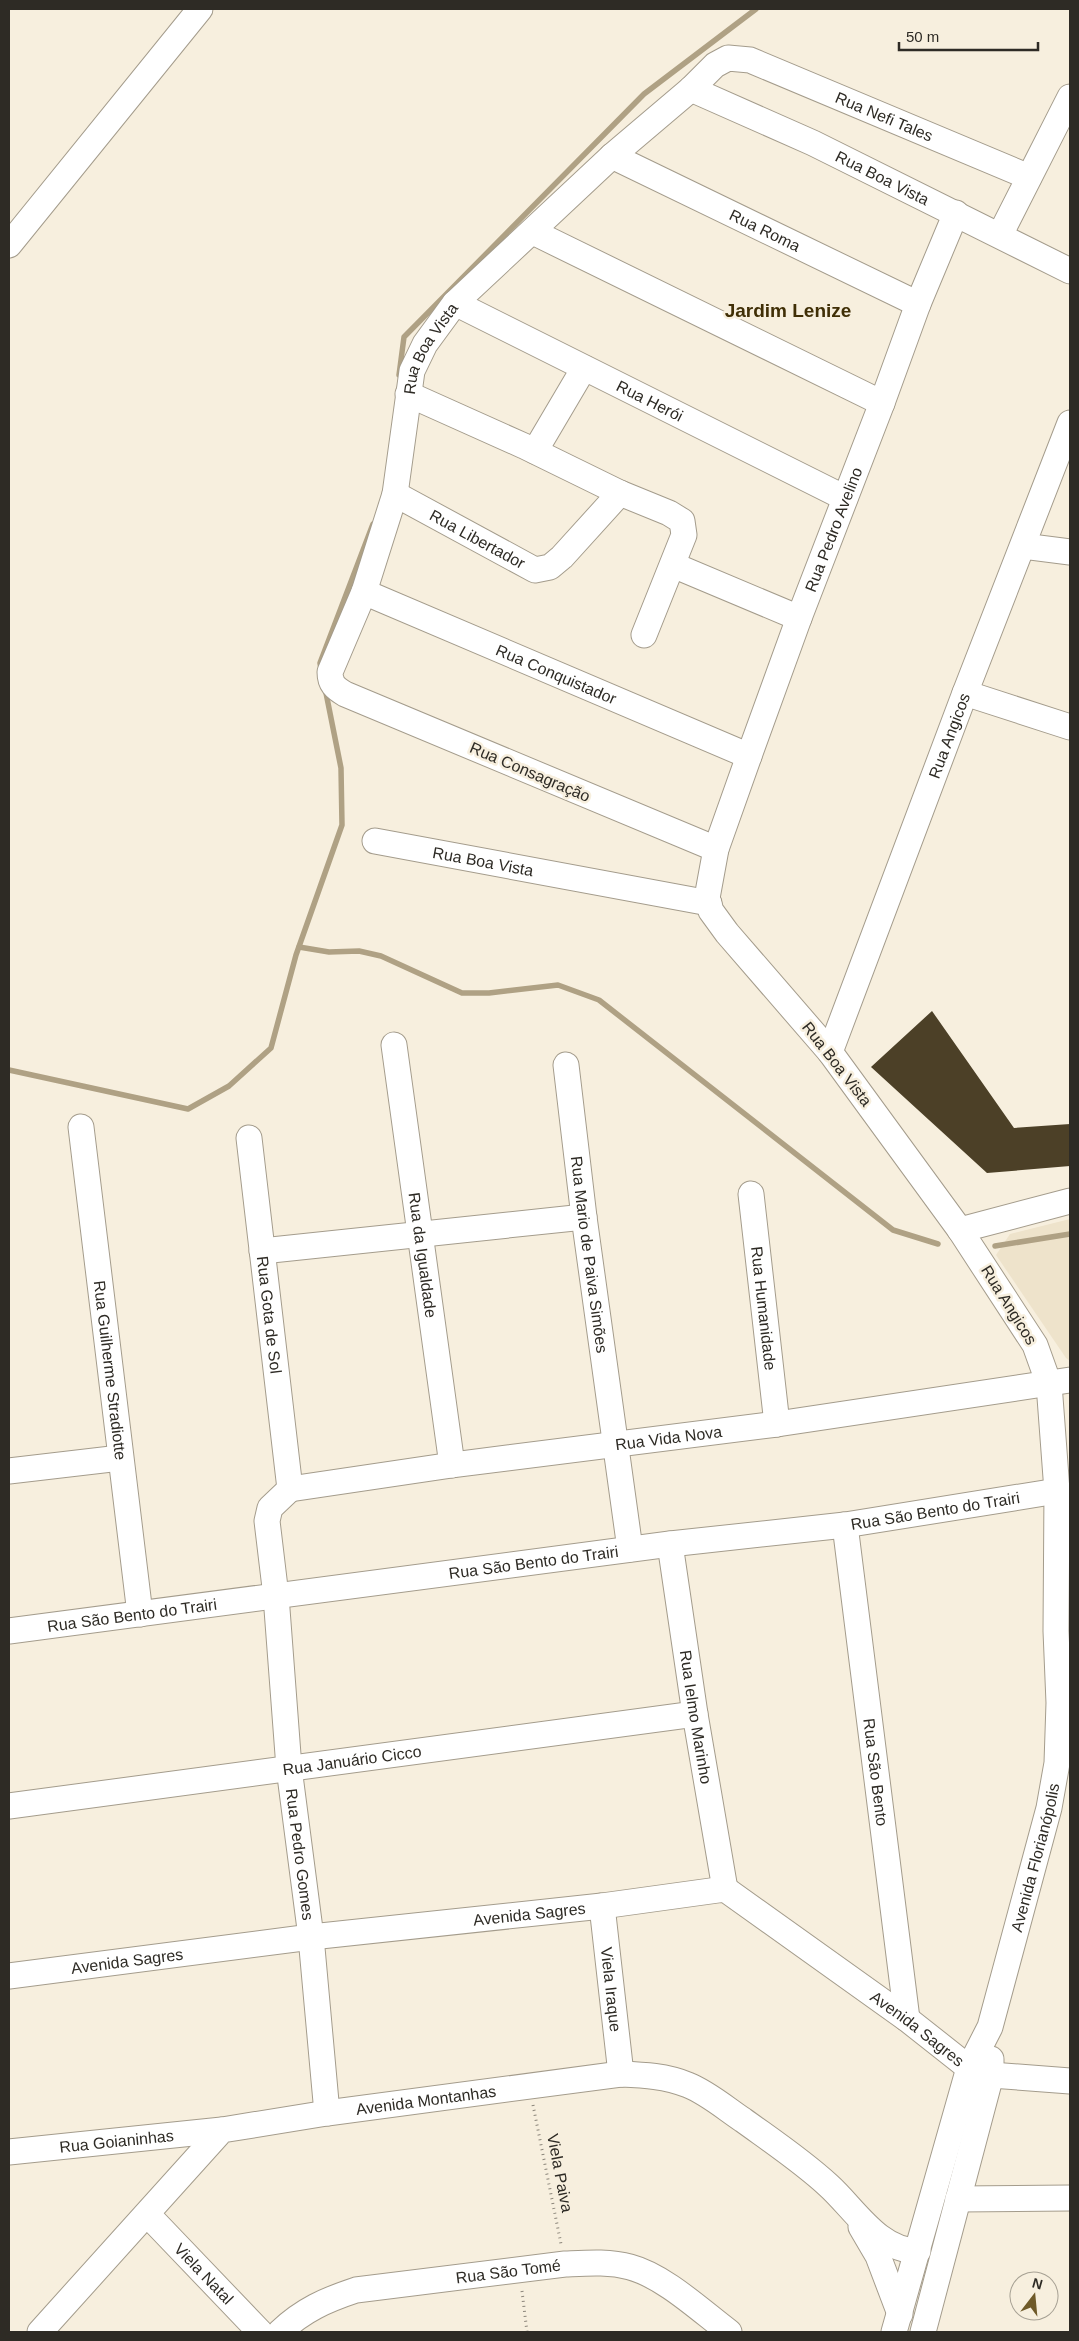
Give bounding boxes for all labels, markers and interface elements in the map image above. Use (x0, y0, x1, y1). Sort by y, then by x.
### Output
scale bar (899, 20, 1038, 52)
text: 50 m (906, 28, 939, 45)
street label: Rua Nefi Tales (833, 88, 935, 144)
street label: Rua Boa Vista (833, 147, 932, 208)
street label: Rua Roma (727, 206, 803, 254)
street label: Rua Boa Vista (400, 299, 461, 395)
district label: Jardim Lenize (725, 300, 851, 321)
street label: Rua Herói (614, 377, 686, 424)
street label: Rua Pedro Avelino (801, 465, 865, 594)
street label: Rua Libertador (427, 506, 529, 572)
street label: Rua Conquistador (494, 641, 620, 707)
street label: Rua Angicos (925, 691, 973, 781)
street label: Rua Consagração (467, 739, 593, 805)
street label: Rua Boa Vista (431, 843, 535, 879)
street label: Rua Boa Vista (799, 1019, 875, 1109)
street label: Rua Mario de Paiva Simões (568, 1155, 611, 1354)
street label: Rua da Igualdade (406, 1191, 440, 1319)
street label: Rua Humanidade (748, 1245, 779, 1371)
street label: Rua Gota de Sol (254, 1255, 285, 1375)
street label: Rua Angicos (978, 1262, 1040, 1348)
street label: Rua Guilherme Stradiotte (91, 1280, 130, 1461)
street label: Rua Vida Nova (614, 1423, 723, 1453)
street label: Rua São Bento do Trairi (849, 1489, 1021, 1532)
street label: Rua São Bento do Trairi (448, 1542, 619, 1582)
street label: Rua São Bento do Trairi (46, 1595, 218, 1634)
street label: Rua Ielmo Marinho (677, 1649, 715, 1785)
street label: Rua São Bento (861, 1717, 891, 1827)
street label: Rua Januário Cicco (282, 1742, 422, 1778)
street label: Avenida Florianópolis (1008, 1782, 1062, 1934)
street label: Rua Pedro Gomes (283, 1787, 317, 1921)
street label: Avenida Sagres (472, 1899, 586, 1928)
street label: Avenida Sagres (70, 1945, 184, 1976)
street label: Viela Iraque (598, 1946, 625, 2033)
street label: Avenida Sagres (868, 1987, 967, 2069)
street label: Avenida Montanhas (355, 2082, 497, 2118)
street label: Rua Goianinhas (58, 2127, 174, 2155)
street label: Viela Paiva (544, 2132, 576, 2214)
street label: Viela Natal (171, 2240, 237, 2307)
street label: Rua São Tomé (455, 2256, 562, 2286)
north arrow (1009, 2271, 1059, 2321)
text: N (1031, 2274, 1045, 2293)

